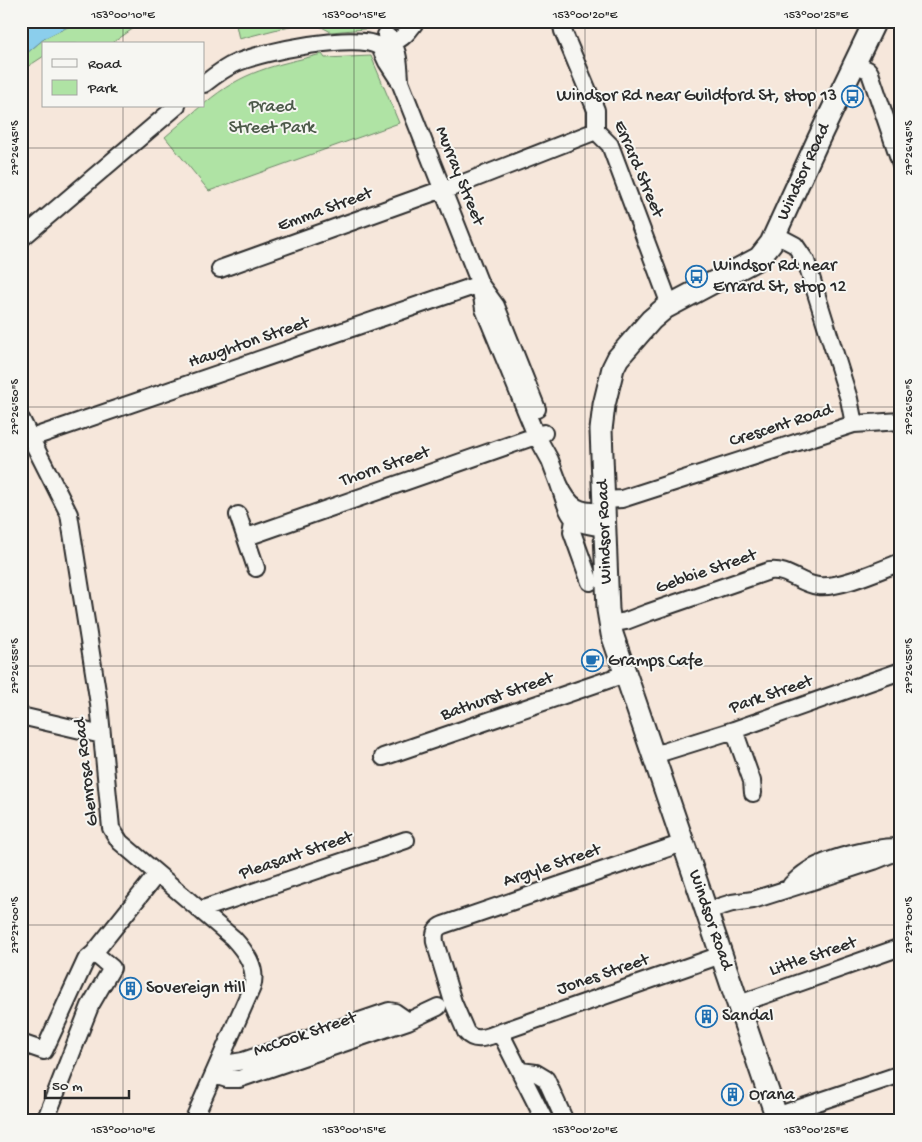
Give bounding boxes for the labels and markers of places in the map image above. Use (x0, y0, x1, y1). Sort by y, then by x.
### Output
bus stop icon: Windsor Rd near Guildford St, stop 13 (841, 84, 865, 108)
place label: Windsor Rd near Guildford St, stop 13 (556, 86, 837, 107)
place label: Windsor Rd near Errard St, stop 12 (713, 256, 846, 298)
bus stop icon: Windsor Rd near Errard St, stop 12 (685, 264, 709, 288)
cafe icon: Gramps Cafe (580, 649, 604, 673)
place label: Gramps Cafe (608, 651, 704, 672)
building icon: Sovereign Hill (118, 976, 142, 1000)
place label: Sovereign Hill (146, 978, 246, 999)
building icon: Sandal (694, 1004, 718, 1028)
place label: Sandal (722, 1006, 773, 1027)
building icon: Orana (721, 1083, 745, 1107)
place label: Orana (749, 1085, 796, 1106)

